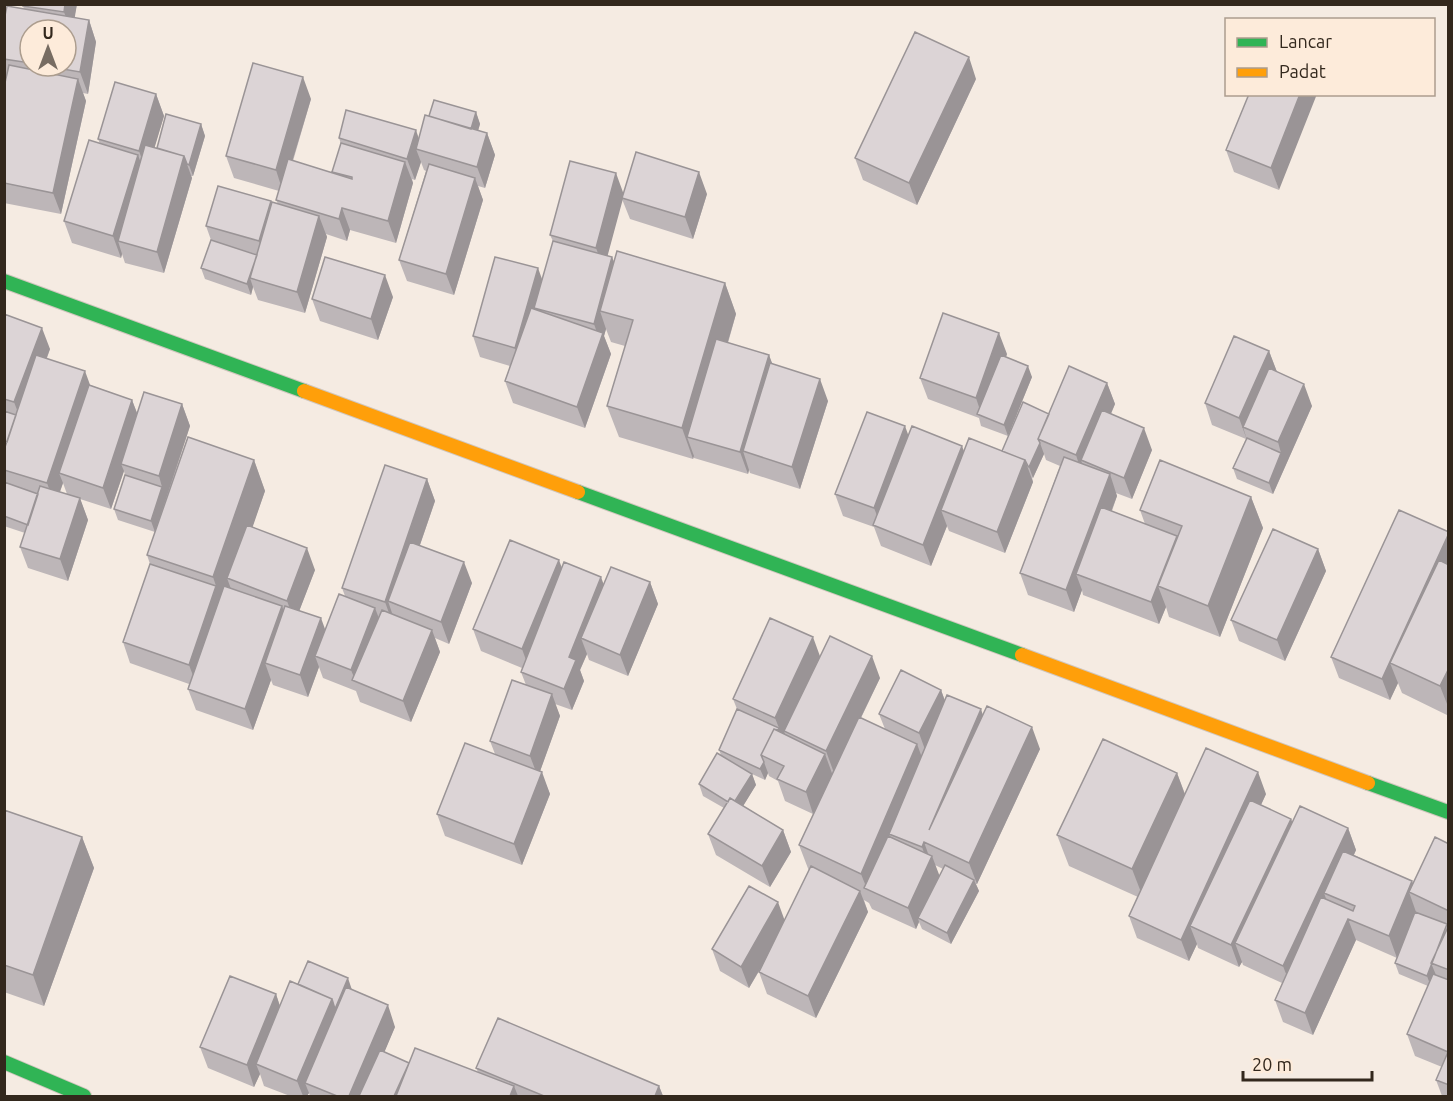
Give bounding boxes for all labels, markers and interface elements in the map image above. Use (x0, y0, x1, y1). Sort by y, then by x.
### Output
north arrow (18, 18, 78, 78)
legend (1225, 18, 1435, 96)
text: U (42, 24, 54, 42)
text: Lancar (1279, 31, 1332, 51)
text: Padat (1279, 61, 1326, 81)
scale bar (1243, 1044, 1372, 1082)
text: 20 m (1252, 1054, 1292, 1074)

